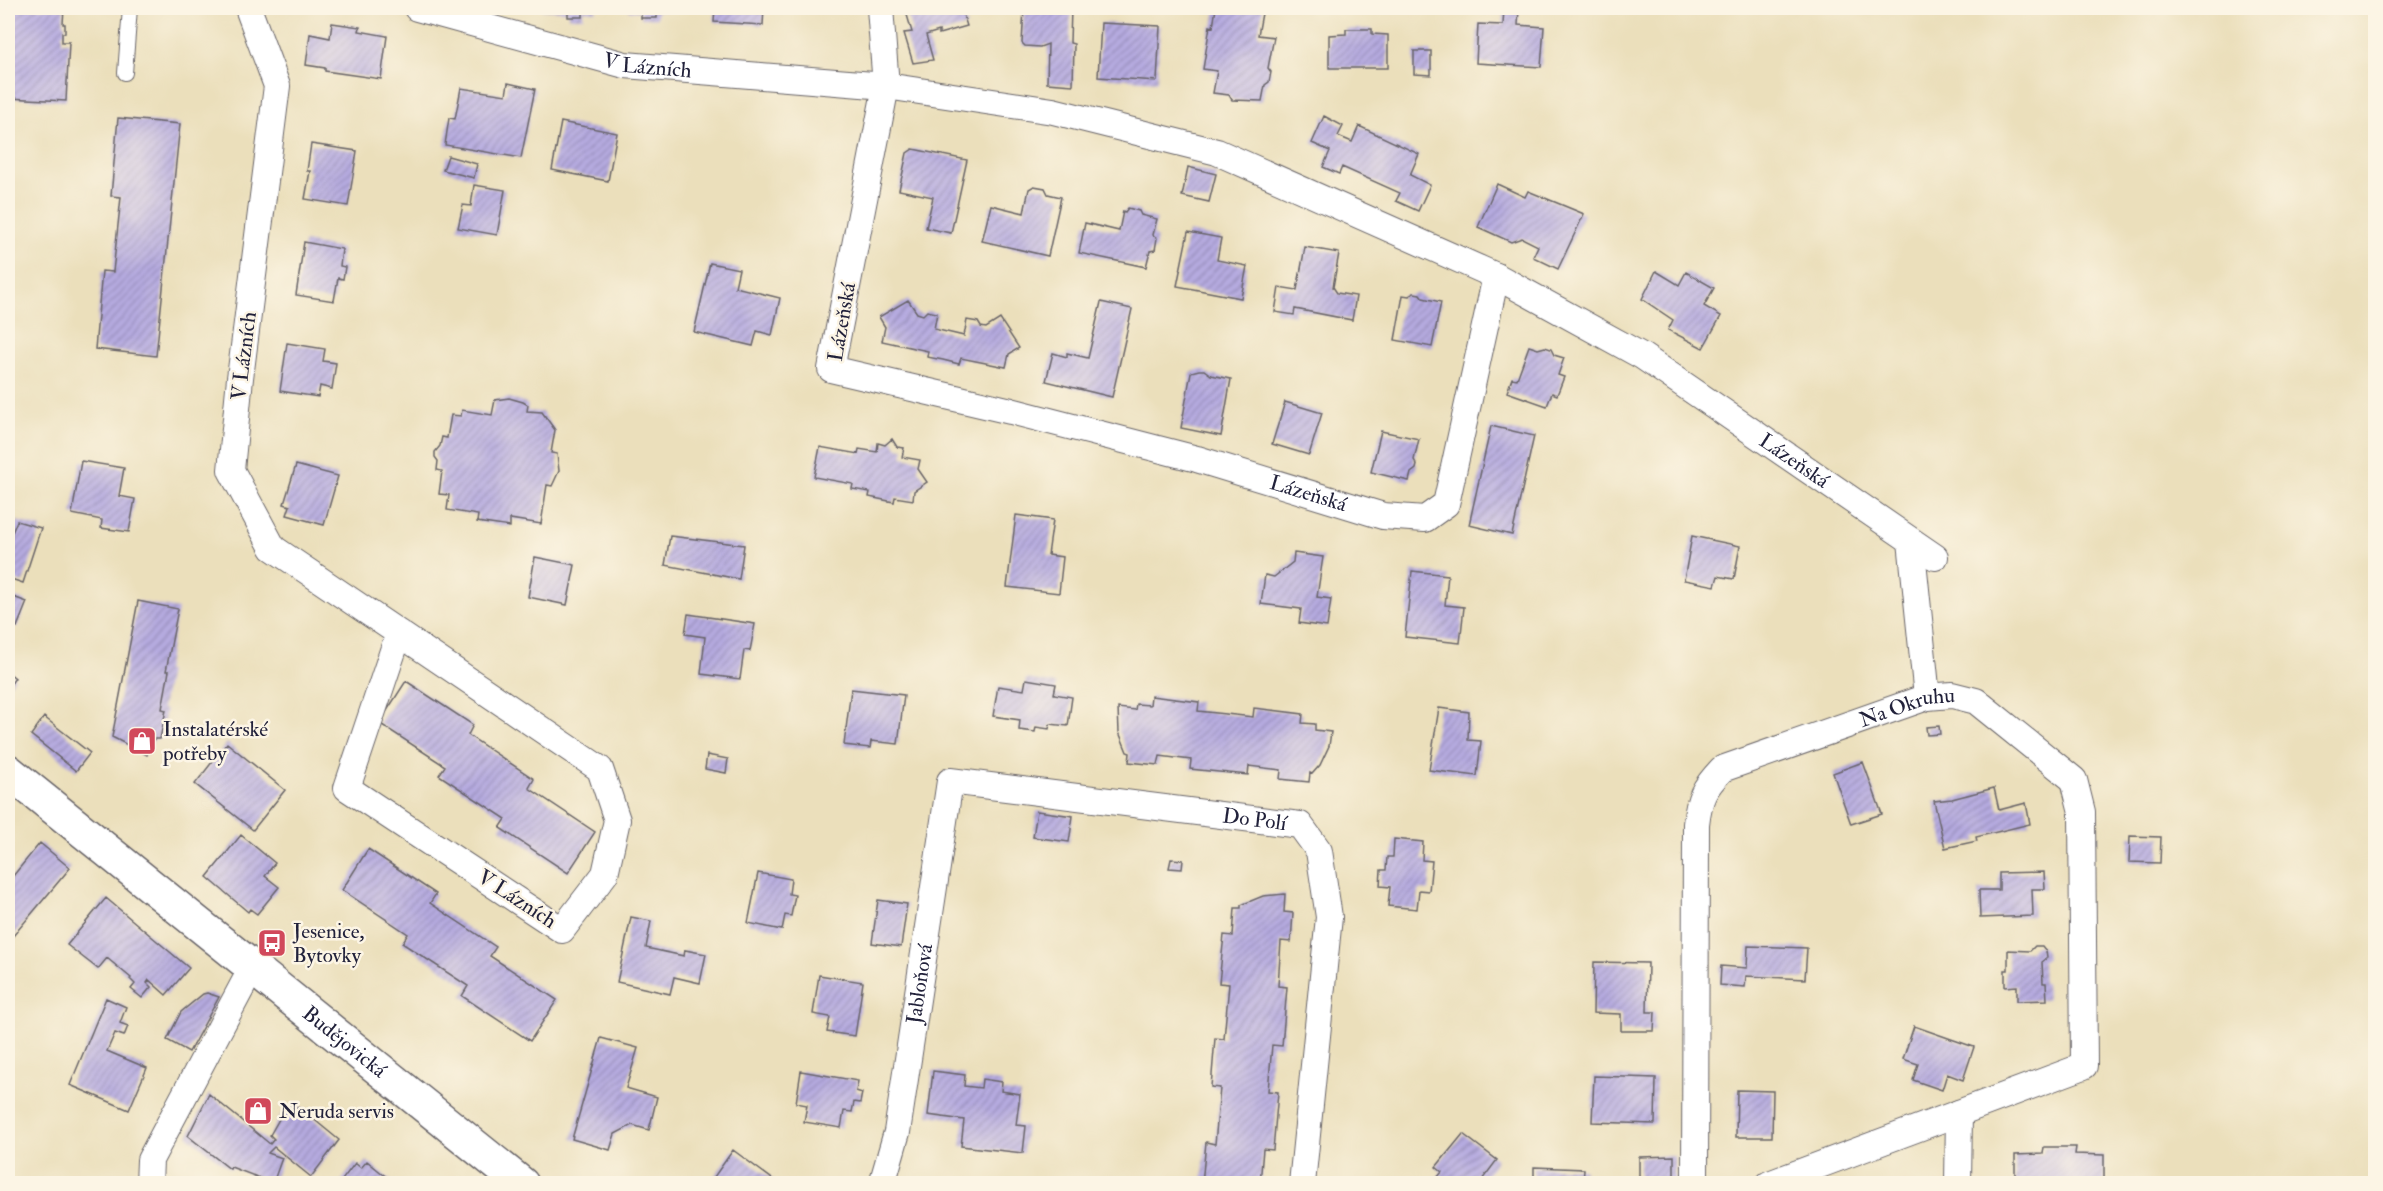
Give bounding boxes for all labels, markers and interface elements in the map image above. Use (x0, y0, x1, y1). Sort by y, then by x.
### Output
street label: V Lázních (600, 46, 693, 84)
street label: Lázeňská (822, 280, 862, 363)
street label: V Lázních (225, 310, 263, 402)
street label: Lázeňská (1754, 427, 1835, 494)
street label: Lázeňská (1267, 469, 1351, 518)
street label: Na Okruhu (1855, 681, 1956, 733)
place label: Instalatérské potřeby (162, 716, 268, 767)
shop icon: Instalatérské potřeby (126, 725, 158, 757)
street label: Do Polí (1221, 802, 1290, 837)
street label: V Lázních (472, 863, 562, 935)
place label: Jesenice, Bytovky (292, 918, 364, 969)
bus stop icon: Jesenice, Bytovky (256, 927, 288, 959)
street label: Jabloňová (900, 942, 939, 1027)
street label: Budějovická (297, 1000, 393, 1084)
shop icon: Neruda servis (242, 1095, 274, 1127)
place label: Neruda servis (279, 1098, 394, 1125)

